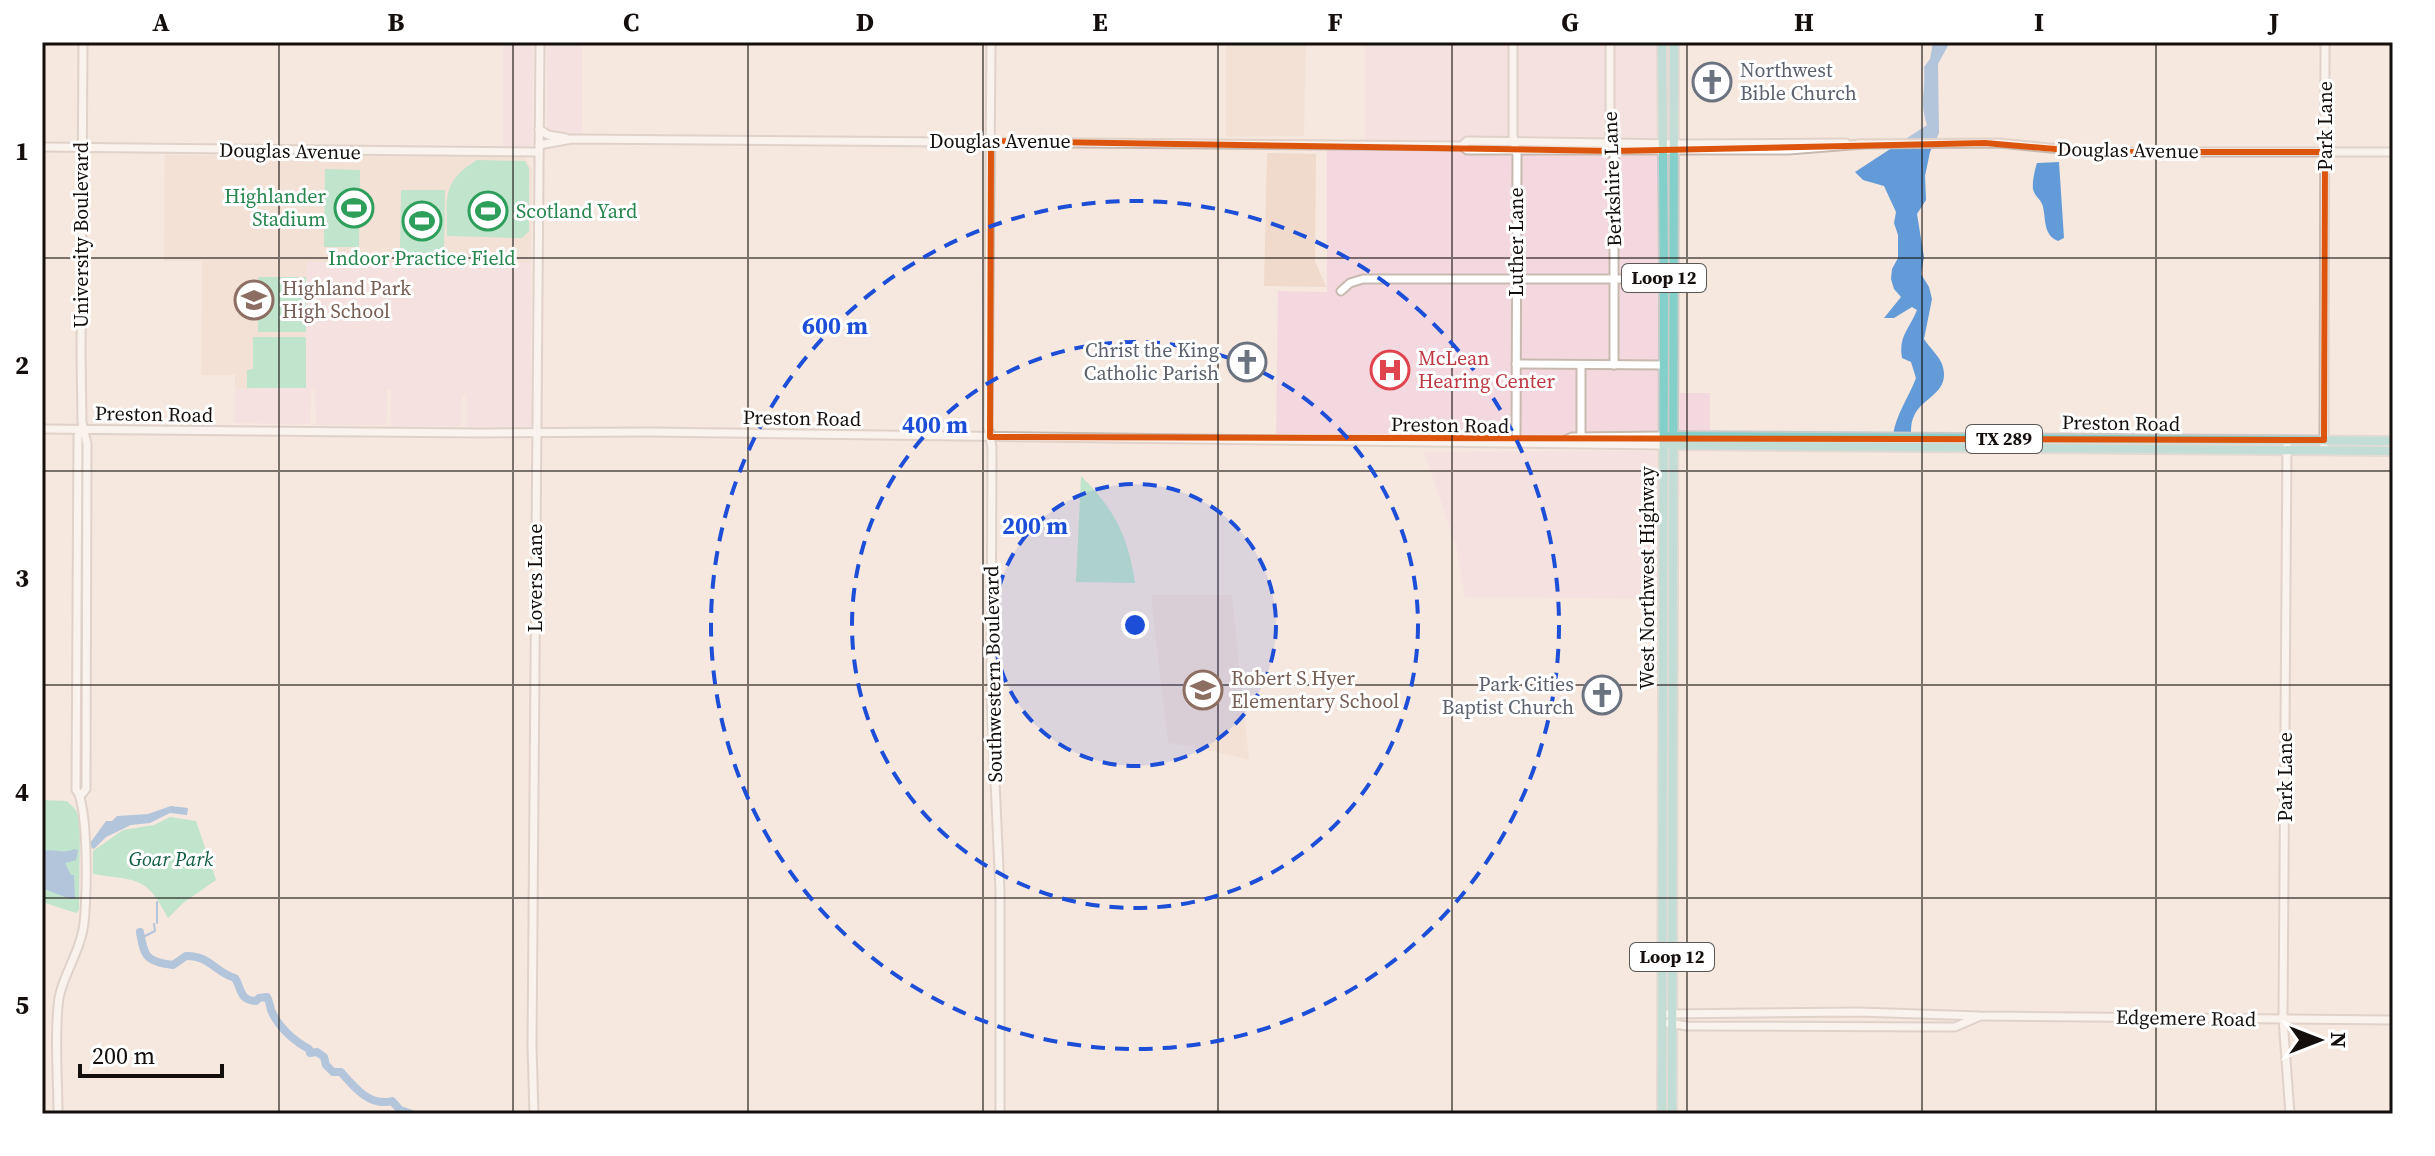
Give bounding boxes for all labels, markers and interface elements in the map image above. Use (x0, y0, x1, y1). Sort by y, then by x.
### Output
text: A (152, 4, 170, 40)
text: B (388, 4, 405, 40)
text: C (623, 4, 639, 40)
text: D (856, 4, 874, 40)
text: E (1092, 4, 1108, 40)
text: F (1327, 4, 1343, 40)
text: G (1561, 4, 1579, 40)
text: H (1794, 4, 1814, 40)
text: I (2034, 4, 2044, 40)
text: J (2267, 4, 2279, 40)
place label: Northwest Bible Church (1740, 56, 1857, 107)
church icon: Northwest Bible Church (1691, 61, 1733, 103)
street label: Park Lane (2311, 81, 2339, 171)
street label: Berkshire Lane (1596, 111, 1628, 247)
street label: Douglas Avenue (929, 127, 1071, 155)
text: 1 (15, 133, 29, 169)
street label: Douglas Avenue (2057, 135, 2199, 165)
street label: Douglas Avenue (219, 136, 361, 166)
street label: University Boulevard (67, 141, 95, 328)
place label: Highlander Stadium (224, 182, 327, 233)
sports icon: Highlander Stadium (333, 187, 375, 229)
street label: Luther Lane (1502, 187, 1530, 297)
sports icon: Scotland Yard (467, 190, 509, 232)
place label: Scotland Yard (516, 197, 638, 225)
sports icon: Indoor Practice Field (401, 200, 443, 242)
place label: Indoor Practice Field (328, 244, 516, 272)
road number: Loop 12 (1622, 264, 1706, 292)
place label: Highland Park High School (282, 274, 411, 325)
school or university icon: Highland Park High School (233, 279, 275, 321)
text: 600 m (802, 309, 868, 342)
place label: Christ the King Catholic Parish (1084, 336, 1219, 387)
church icon: Christ the King Catholic Parish (1226, 341, 1268, 383)
place label: McLean Hearing Center (1418, 344, 1556, 395)
text: 2 (15, 347, 29, 383)
hospital icon: McLean Hearing Center (1369, 349, 1411, 391)
street label: Preston Road (95, 399, 214, 429)
street label: Preston Road (743, 403, 862, 433)
text: 400 m (902, 408, 968, 441)
street label: Preston Road (2062, 408, 2181, 438)
street label: Preston Road (1391, 410, 1510, 440)
road number: TX 289 (1966, 425, 2042, 453)
street label: West Northwest Highway (1633, 466, 1661, 690)
text: 200 m (1002, 509, 1068, 542)
street label: Lovers Lane (521, 524, 549, 632)
text: 3 (15, 560, 29, 596)
street label: Southwestern Boulevard (977, 565, 1009, 783)
centre of rings (1121, 611, 1149, 639)
place label: Robert S Hyer Elementary School (1231, 664, 1399, 715)
school or university icon: Robert S Hyer Elementary School (1182, 669, 1224, 711)
place label: Park Cities Baptist Church (1442, 670, 1574, 721)
church icon: Park Cities Baptist Church (1581, 674, 1623, 716)
street label: Park Lane (2271, 732, 2299, 822)
text: 4 (15, 774, 29, 810)
park label: Goar Park (129, 845, 214, 873)
road number: Loop 12 (1630, 943, 1714, 971)
text: 5 (15, 987, 29, 1023)
north arrow (2279, 1000, 2359, 1080)
street label: Edgemere Road (2116, 1003, 2257, 1033)
scale bar (80, 1028, 222, 1078)
text: N (2324, 1032, 2354, 1048)
text: 200 m (92, 1039, 155, 1072)

